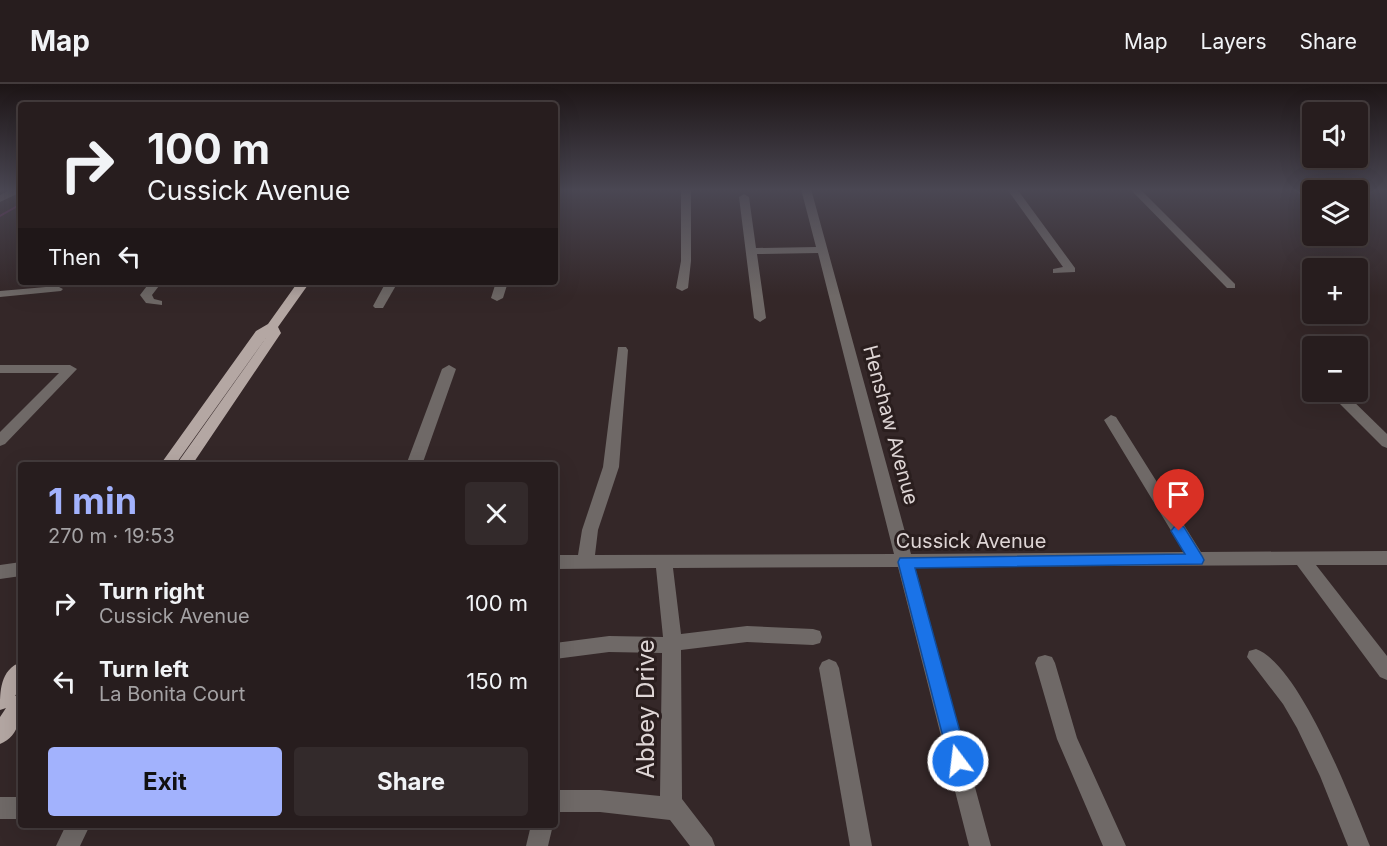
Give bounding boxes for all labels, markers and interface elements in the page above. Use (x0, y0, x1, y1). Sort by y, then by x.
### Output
text: Map (30, 24, 90, 58)
text: Map (1124, 29, 1168, 54)
text: Layers (1201, 29, 1267, 54)
text: Share (1300, 29, 1357, 54)
map controls (1302, 102, 1368, 402)
button: sound (1302, 102, 1368, 168)
text: 100 m (147, 123, 270, 174)
icon: right (48, 126, 126, 204)
text: Cussick Avenue (147, 174, 350, 207)
button: layers (1302, 180, 1368, 246)
icon: left (113, 240, 146, 273)
text: Then (48, 244, 101, 270)
button: + (1302, 258, 1368, 324)
button: − (1302, 336, 1368, 402)
street label: Henshaw Avenue (858, 343, 924, 507)
pin (1153, 469, 1204, 531)
icon: arrive (1162, 478, 1195, 511)
text: 1 min (48, 479, 137, 523)
button: close (465, 482, 528, 545)
text: 270 m · 19:53 (48, 524, 175, 548)
street label: Cussick Avenue (896, 529, 1046, 553)
text: Turn right (99, 578, 205, 604)
icon: right (48, 587, 81, 620)
text: 100 m (466, 590, 528, 616)
text: Cussick Avenue (99, 604, 250, 628)
street label: Abbey Drive (631, 639, 660, 779)
text: Turn left (99, 656, 189, 682)
icon: left (48, 665, 81, 698)
text: 150 m (466, 668, 528, 694)
text: La Bonita Court (99, 682, 245, 706)
position arrow (926, 729, 990, 793)
button: Exit (48, 747, 282, 816)
button: Share (294, 747, 528, 816)

